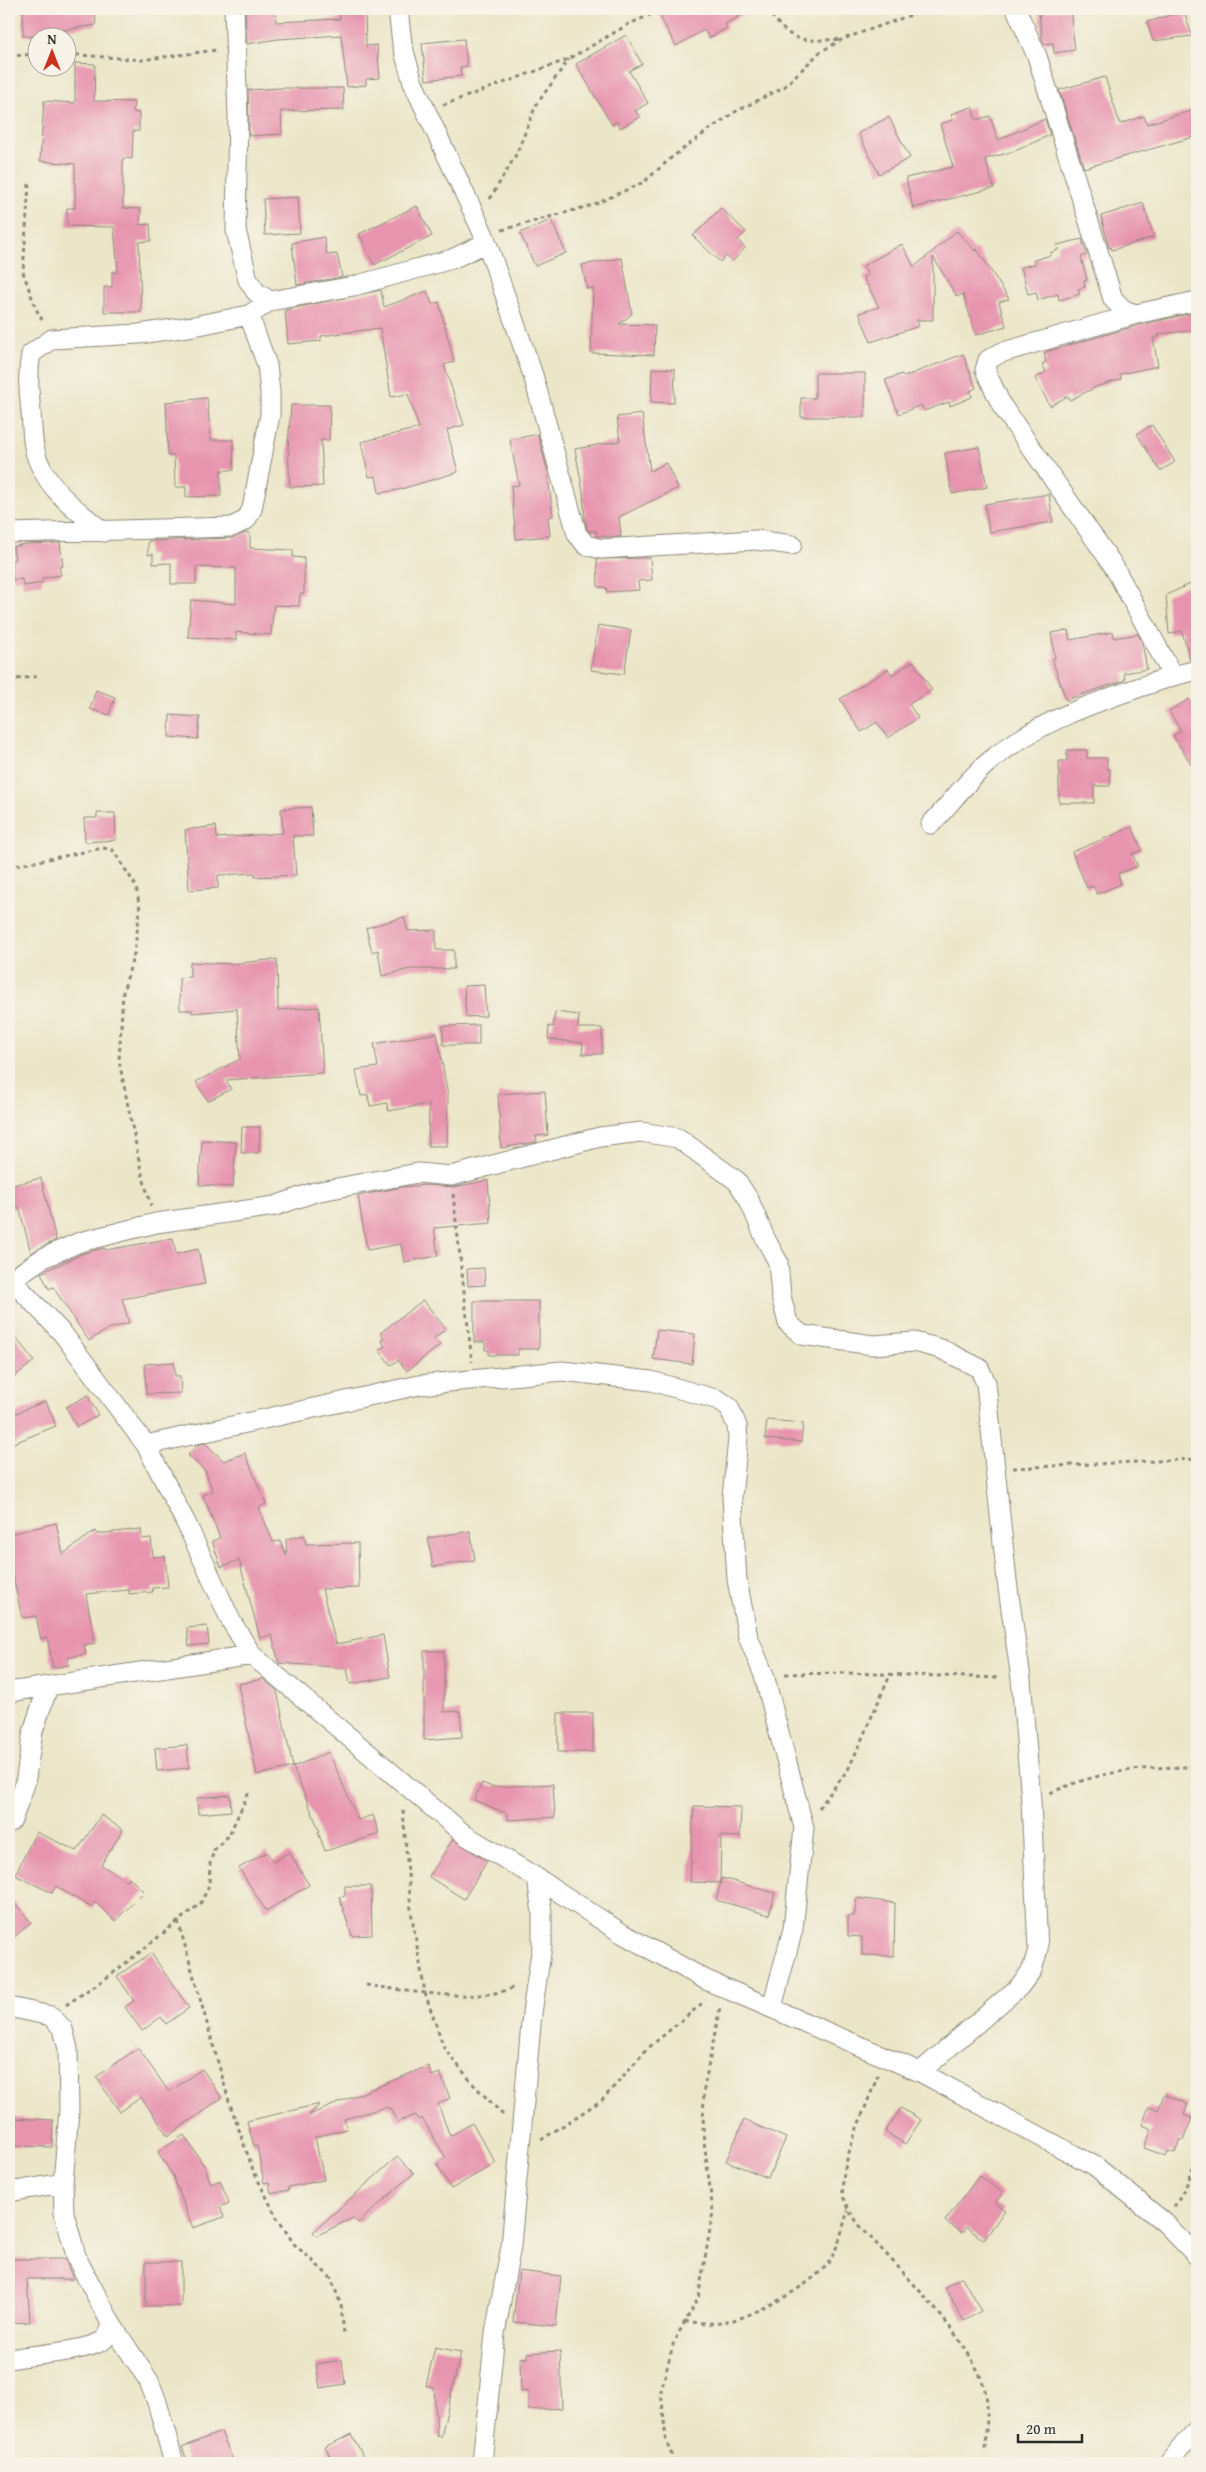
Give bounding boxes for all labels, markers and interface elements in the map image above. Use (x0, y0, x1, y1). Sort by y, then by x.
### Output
north arrow (28, 28, 78, 78)
text: N (47, 29, 57, 49)
scale bar (1018, 2412, 1082, 2444)
text: 20 m (1026, 2418, 1057, 2439)

